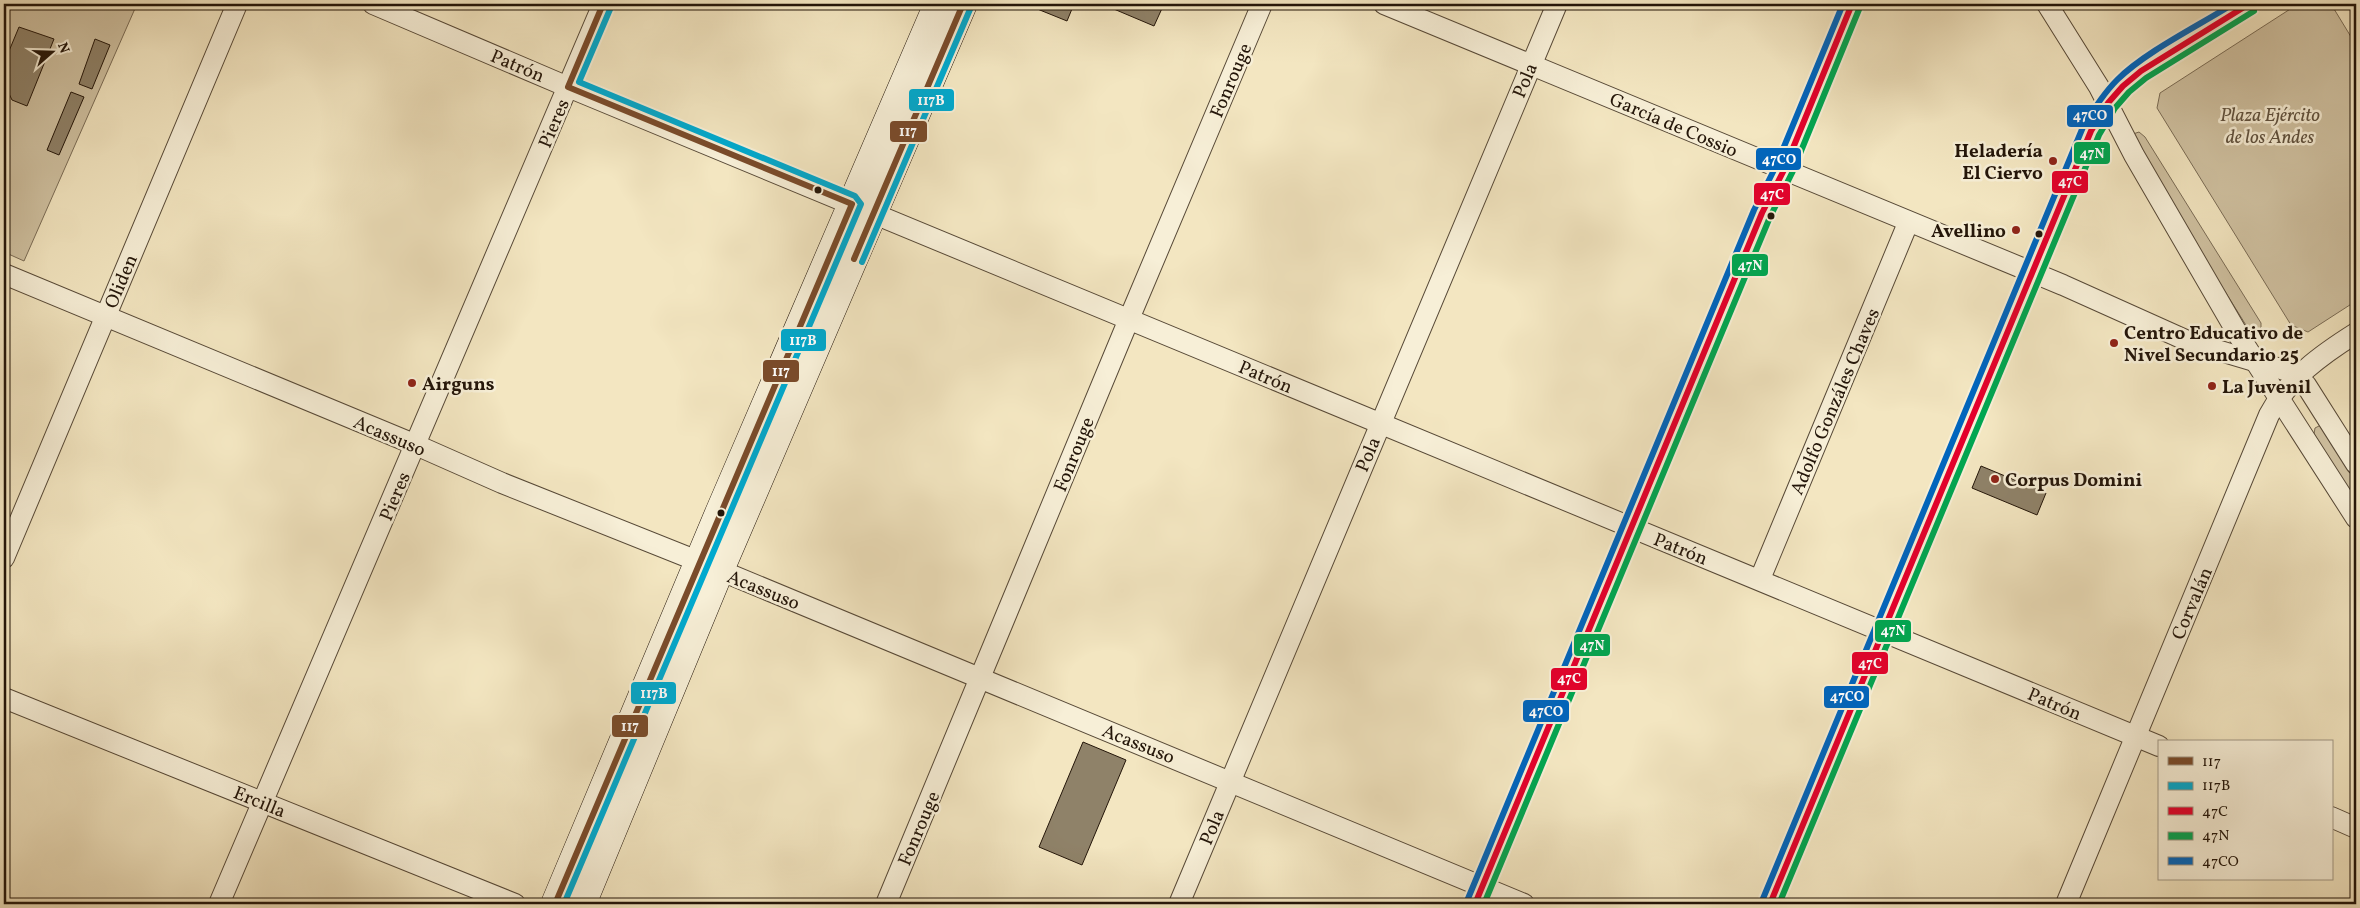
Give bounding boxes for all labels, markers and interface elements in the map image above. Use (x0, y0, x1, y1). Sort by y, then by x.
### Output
north arrow (28, 28, 78, 78)
street label: Fonrouge (1205, 39, 1259, 122)
text: N (52, 40, 73, 56)
street label: Patrón (486, 44, 548, 90)
street label: Pola (1507, 59, 1545, 102)
street label: García de Cossio (1605, 87, 1741, 165)
line badge: 117B (908, 88, 955, 112)
text: 117B (917, 92, 945, 111)
street label: Pieres (533, 95, 577, 152)
park label: Plaza Ejército de los Andes (2220, 103, 2320, 151)
line badge: 47CO (2066, 104, 2114, 128)
text: 47CO (2073, 107, 2107, 126)
line badge: 117 (889, 120, 928, 143)
text: 117 (899, 123, 917, 142)
place label: Heladería El Ciervo (1954, 139, 2043, 187)
line badge: 47N (2073, 141, 2111, 165)
text: 47N (2079, 145, 2105, 164)
line badge: 47CO (1755, 147, 1802, 171)
text: 47CO (1762, 151, 1796, 170)
marker: Heladería El Ciervo (2047, 155, 2059, 167)
line badge: 47C (2051, 170, 2089, 194)
text: 47C (2058, 173, 2082, 192)
line badge: 47C (1753, 182, 1791, 206)
unlabelled marker (813, 185, 823, 195)
text: 47C (1760, 186, 1784, 205)
unlabelled marker (1766, 211, 1776, 221)
place label: Avellino (1931, 219, 2006, 245)
marker: Avellino (2010, 224, 2022, 236)
unlabelled marker (2034, 229, 2044, 239)
street label: Oliden (99, 251, 145, 313)
line badge: 47N (1731, 253, 1769, 277)
text: 47N (1737, 257, 1763, 276)
street label: Adolfo Gonzáles Chaves (1785, 305, 1887, 499)
place label: Centro Educativo de Nivel Secundario 25 (2124, 321, 2304, 369)
line badge: 117B (780, 328, 827, 352)
text: 117B (789, 332, 817, 351)
marker: Centro Educativo de Nivel Secundario 25 (2108, 337, 2120, 349)
street label: Patrón (1234, 355, 1296, 401)
line badge: 117 (762, 359, 800, 383)
text: 117 (772, 363, 790, 382)
place label: Airguns (422, 372, 495, 398)
place label: La Juvenil (2222, 375, 2311, 401)
marker: Airguns (406, 377, 418, 389)
marker: La Juvenil (2206, 380, 2218, 392)
street label: Acassuso (349, 410, 429, 464)
street label: Fonrouge (1048, 413, 1102, 496)
street label: Pola (1350, 433, 1388, 476)
street label: Pieres (374, 468, 418, 525)
place label: Corpus Domini (2005, 468, 2143, 494)
marker: Corpus Domini (1989, 473, 2001, 485)
unlabelled marker (716, 508, 726, 518)
street label: Patrón (1649, 527, 1711, 572)
street label: Corvalán (2166, 564, 2220, 644)
street label: Acassuso (723, 565, 803, 617)
line badge: 47N (1874, 619, 1912, 643)
text: 47N (1880, 622, 1906, 641)
line badge: 47N (1573, 633, 1611, 657)
text: 47N (1579, 637, 1605, 656)
line badge: 47C (1851, 651, 1889, 675)
text: 47C (1858, 655, 1882, 674)
line badge: 47C (1550, 667, 1588, 691)
text: 47C (1557, 670, 1581, 689)
line badge: 117B (630, 681, 677, 705)
street label: Patrón (2023, 682, 2085, 728)
text: 117B (640, 685, 668, 704)
line badge: 47CO (1823, 685, 1870, 709)
text: 47CO (1830, 688, 1864, 707)
line badge: 47CO (1522, 699, 1570, 723)
text: 47CO (1529, 703, 1563, 722)
line badge: 117 (611, 714, 649, 738)
text: 117 (621, 718, 639, 737)
street label: Acassuso (1098, 719, 1178, 771)
legend (2158, 740, 2332, 880)
text: 117 (2202, 752, 2221, 773)
text: 117B (2202, 776, 2230, 797)
street label: Ercilla (229, 781, 289, 825)
street label: Fonrouge (893, 787, 947, 870)
text: 47C (2202, 802, 2228, 823)
street label: Pola (1194, 806, 1232, 849)
text: 47N (2202, 826, 2229, 847)
text: 47CO (2202, 852, 2239, 873)

